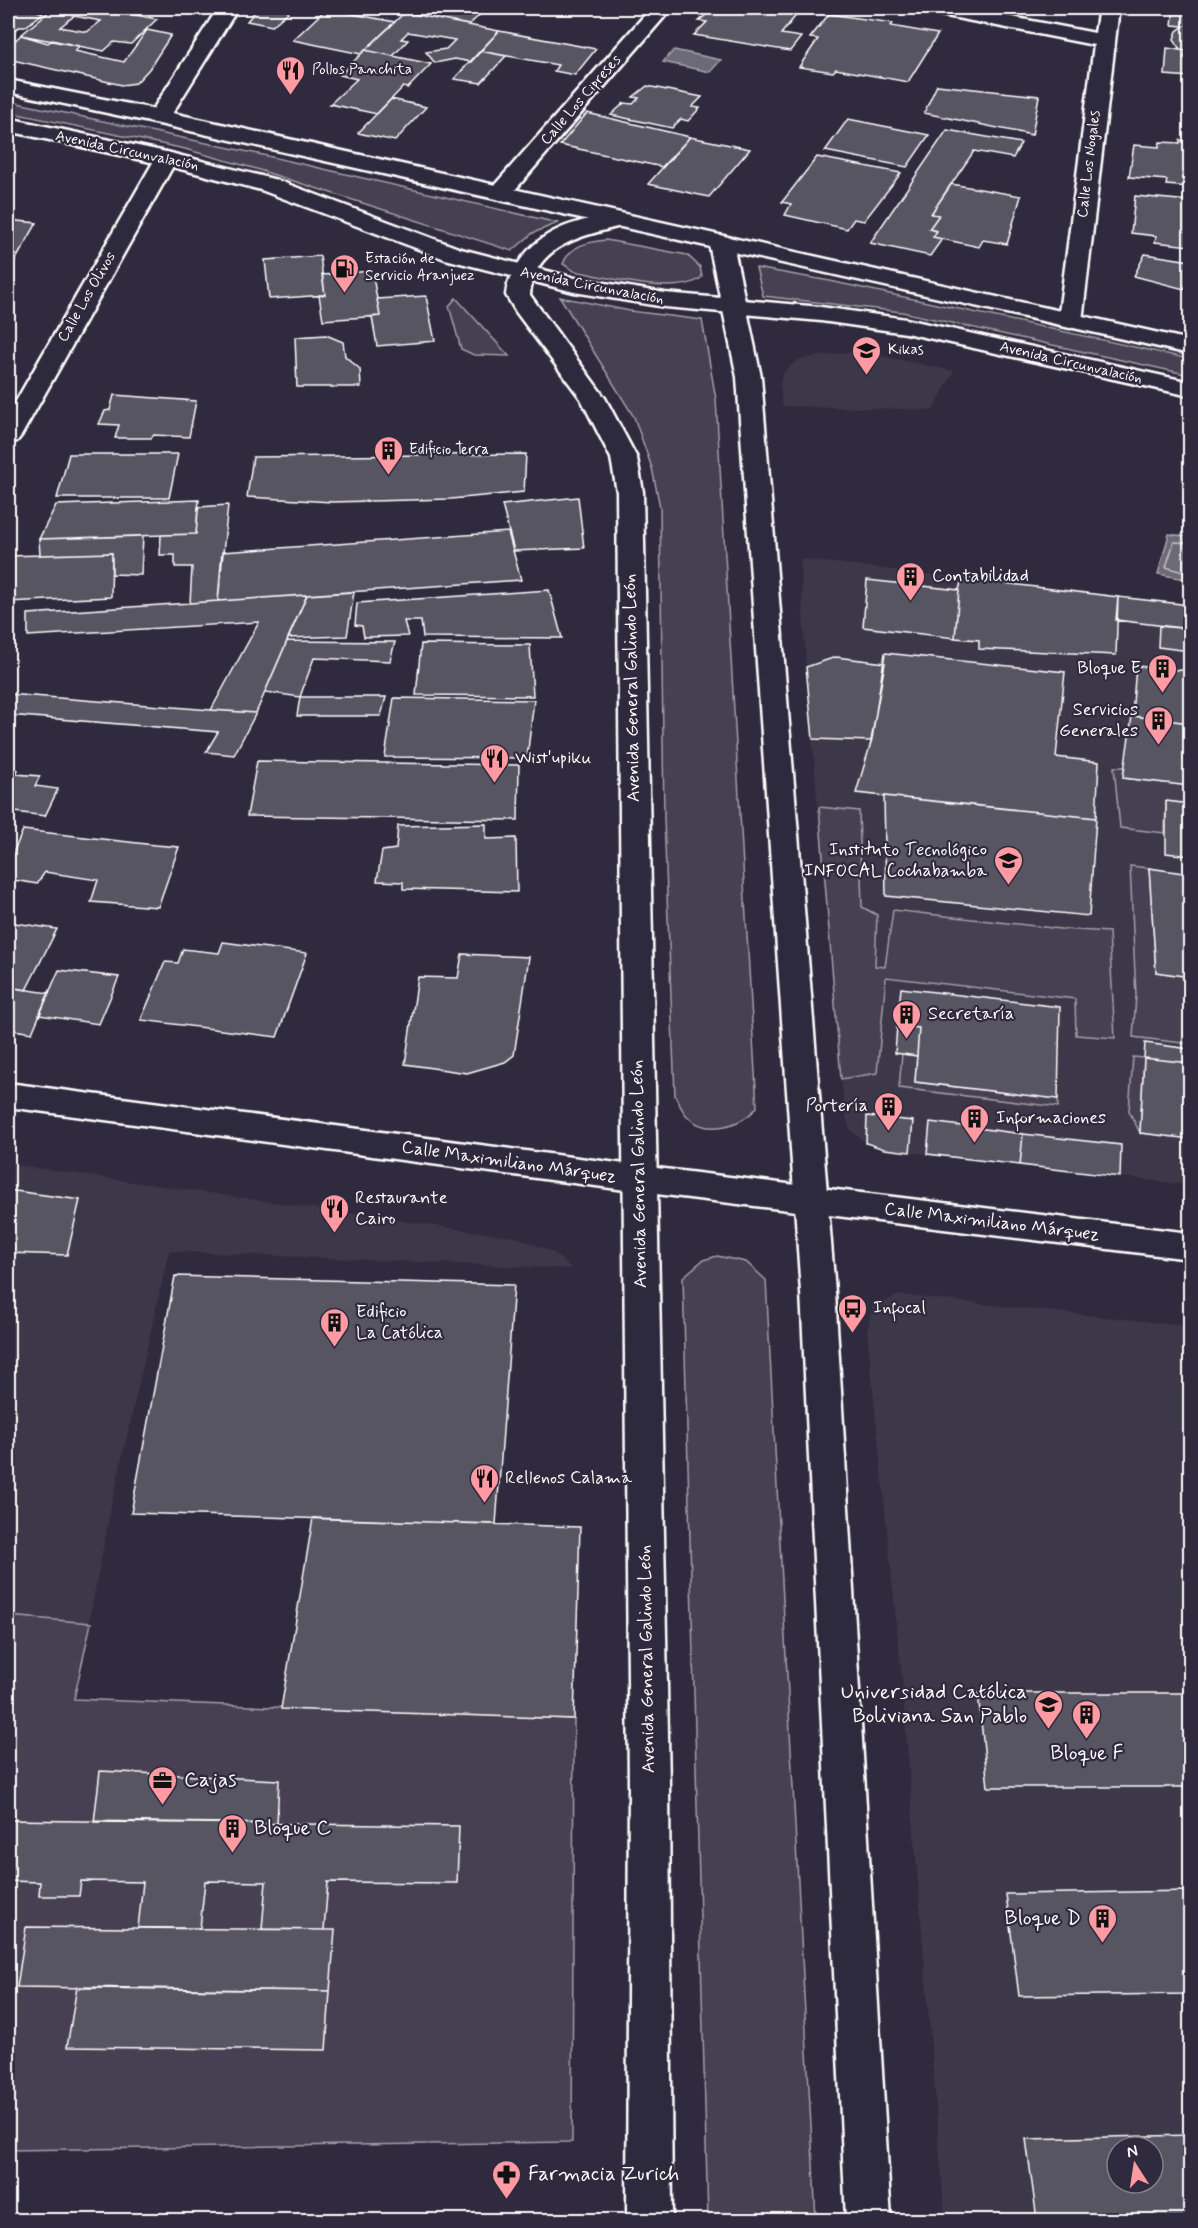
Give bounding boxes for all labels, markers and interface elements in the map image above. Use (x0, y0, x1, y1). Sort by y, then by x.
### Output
street label: Calle Los Cipreses (536, 50, 626, 149)
restaurant icon: Pollos Panchita (275, 54, 307, 96)
place label: Pollos Panchita (312, 60, 412, 80)
street label: Calle Los Nogales (1072, 109, 1106, 219)
street label: Avenida Circunvalación (54, 126, 200, 176)
street label: Calle Los Olivos (53, 248, 121, 346)
place label: Estación de Servicio Aranjuez (365, 249, 475, 286)
fuel station icon: Estación de Servicio Aranjuez (328, 252, 360, 294)
street label: Avenida Circunvalación (518, 262, 666, 310)
school or university icon: Kikas (851, 334, 883, 376)
street label: Avenida Circunvalación (998, 337, 1144, 389)
place label: Kikas (888, 340, 924, 360)
building icon: Edificio Terra (372, 434, 404, 476)
place label: Edificio Terra (409, 440, 489, 460)
building icon: Contabilidad (895, 560, 927, 602)
place label: Contabilidad (932, 564, 1029, 588)
street label: Avenida General Galindo León (618, 574, 646, 802)
building icon: Bloque E (1146, 652, 1178, 694)
place label: Bloque E (1077, 656, 1141, 680)
place label: Servicios Generales (1059, 698, 1138, 743)
building icon: Servicios Generales (1143, 704, 1175, 746)
restaurant icon: Wist'upiku (478, 742, 510, 784)
place label: Wist'upiku (515, 746, 591, 770)
place label: Instituto Tecnológico INFOCAL Cochabamba (804, 838, 987, 883)
school or university icon: Instituto Tecnológico INFOCAL Cochabamba (992, 844, 1024, 886)
building icon: Secretaría (891, 998, 923, 1040)
place label: Secretaría (928, 1002, 1014, 1026)
street label: Avenida General Galindo León (625, 1060, 653, 1288)
building icon: Portería (873, 1090, 905, 1132)
place label: Portería (806, 1094, 868, 1118)
building icon: Informaciones (959, 1102, 991, 1144)
place label: Informaciones (996, 1106, 1106, 1132)
street label: Calle Maximiliano Márquez (400, 1135, 618, 1189)
place label: Restaurante Cairo (355, 1186, 448, 1231)
restaurant icon: Restaurante Cairo (318, 1192, 350, 1234)
street label: Calle Maximiliano Márquez (883, 1197, 1101, 1247)
bus stop icon: Infocal (836, 1292, 868, 1334)
place label: Infocal (873, 1296, 926, 1322)
place label: Edificio La Católica (356, 1300, 443, 1345)
building icon: Edificio La Católica (319, 1306, 351, 1348)
restaurant icon: Rellenos Calama (468, 1462, 500, 1504)
place label: Rellenos Calama (505, 1466, 632, 1490)
street label: Avenida General Galindo León (633, 1545, 661, 1773)
place label: Universidad Católica Boliviana San Pablo (841, 1678, 1027, 1730)
school or university icon: Universidad Católica Boliviana San Pablo (1032, 1688, 1064, 1730)
building icon: Bloque F (1071, 1698, 1103, 1740)
place label: Bloque F (1050, 1739, 1124, 1767)
office icon: Cajas (147, 1764, 179, 1806)
place label: Cajas (184, 1766, 236, 1794)
building icon: Bloque C (217, 1812, 249, 1854)
place label: Bloque C (254, 1814, 331, 1842)
building icon: Bloque D (1086, 1902, 1118, 1944)
place label: Bloque D (1004, 1904, 1081, 1932)
north arrow (1105, 2135, 1165, 2195)
text: N (1125, 2140, 1140, 2163)
pharmacy icon: Farmacia Zurich (491, 2158, 523, 2200)
place label: Farmacia Zurich (528, 2160, 679, 2188)

